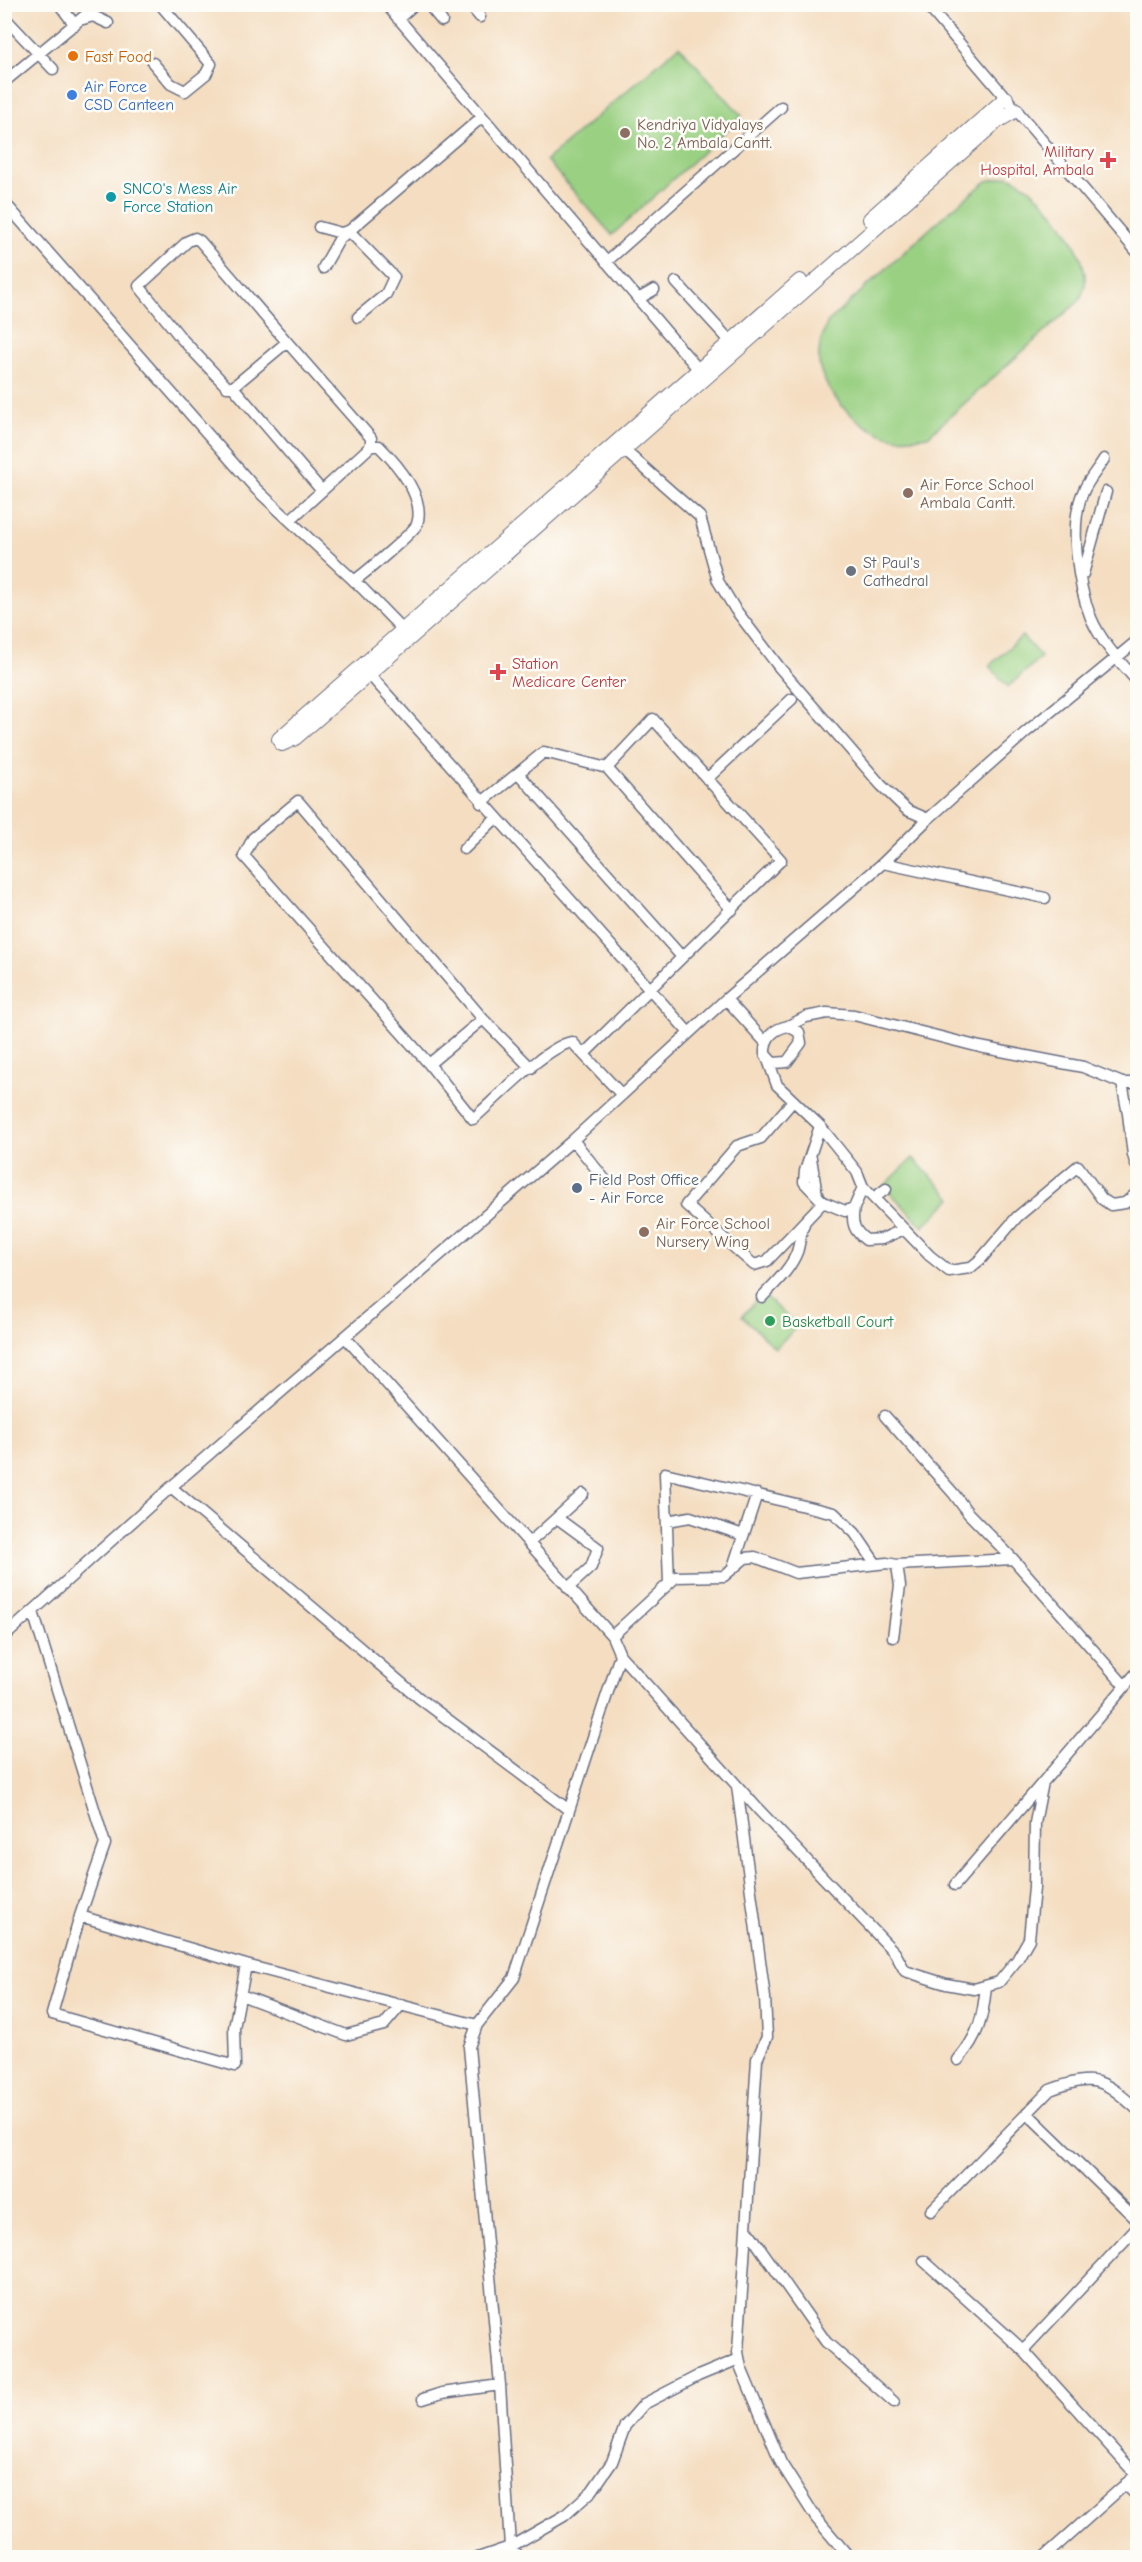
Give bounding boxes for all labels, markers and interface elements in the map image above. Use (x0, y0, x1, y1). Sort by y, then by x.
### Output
place label: Fast Food (85, 48, 152, 66)
marker: Fast Food (66, 49, 80, 63)
place label: Air Force CSD Canteen (84, 78, 174, 114)
marker: Air Force CSD Canteen (65, 88, 79, 102)
place label: Kendriya Vidyalays No. 2 Ambala Cantt. (637, 116, 772, 152)
marker: Kendriya Vidyalays No. 2 Ambala Cantt. (618, 126, 632, 140)
place label: Military Hospital, Ambala (980, 143, 1095, 179)
marker: Military Hospital, Ambala (1099, 151, 1117, 169)
place label: SNCO's Mess Air Force Station (123, 180, 238, 216)
marker: SNCO's Mess Air Force Station (104, 190, 118, 204)
place label: Air Force School Ambala Cantt. (920, 476, 1034, 512)
marker: Air Force School Ambala Cantt. (901, 486, 915, 500)
place label: St Paul's Cathedral (863, 554, 929, 590)
marker: St Paul's Cathedral (844, 564, 858, 578)
place label: Station Medicare Center (512, 655, 627, 691)
marker: Station Medicare Center (489, 663, 507, 681)
place label: Field Post Office - Air Force (589, 1171, 699, 1207)
marker: Field Post Office - Air Force (570, 1181, 584, 1195)
place label: Air Force School Nursery Wing (656, 1215, 770, 1251)
marker: Air Force School Nursery Wing (637, 1225, 651, 1239)
place label: Basketball Court (782, 1313, 894, 1331)
marker: Basketball Court (763, 1314, 777, 1328)

